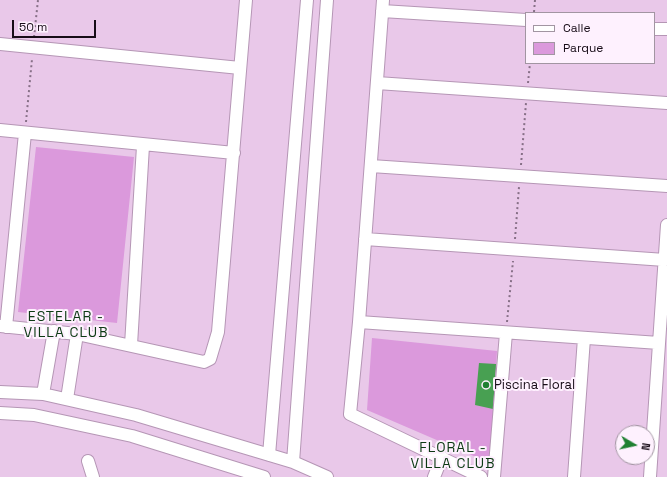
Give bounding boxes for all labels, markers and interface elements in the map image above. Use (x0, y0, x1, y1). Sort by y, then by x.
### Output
scale bar (14, 12, 98, 38)
legend (525, 12, 655, 64)
text: 50 m (19, 19, 47, 35)
text: Calle (563, 20, 591, 36)
text: Parque (563, 40, 603, 56)
district label: ESTELAR - VILLA CLUB (24, 309, 108, 342)
place label: Piscina Floral (494, 377, 575, 393)
marker: Piscina Floral (481, 380, 491, 390)
north arrow (615, 425, 655, 465)
district label: FLORAL - VILLA CLUB (411, 440, 495, 472)
text: N (638, 442, 653, 451)

